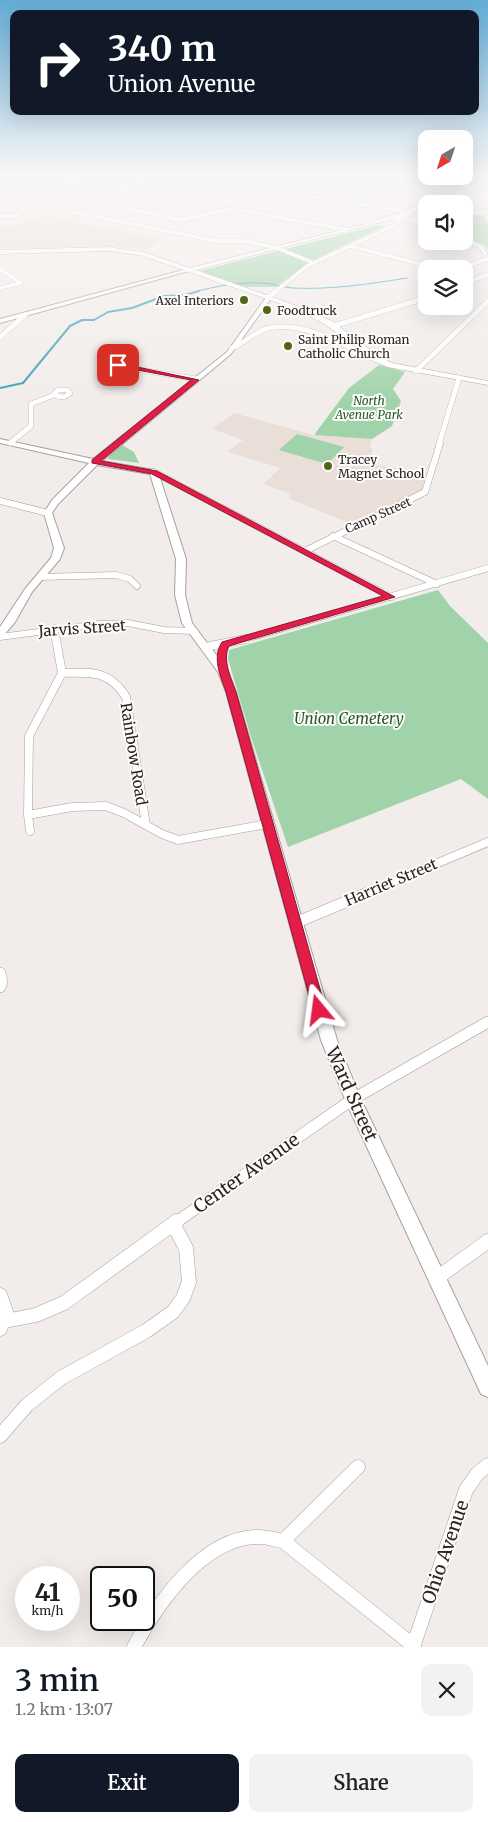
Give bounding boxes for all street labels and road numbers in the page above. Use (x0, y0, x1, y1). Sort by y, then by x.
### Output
street label: Camp Street (343, 494, 414, 536)
street label: Jarvis Street (37, 615, 126, 641)
street label: Rainbow Road (116, 701, 152, 807)
street label: Harriet Street (342, 854, 440, 910)
street label: Ward Street (321, 1042, 383, 1145)
street label: Center Avenue (189, 1128, 303, 1218)
street label: Ohio Avenue (416, 1497, 474, 1607)

